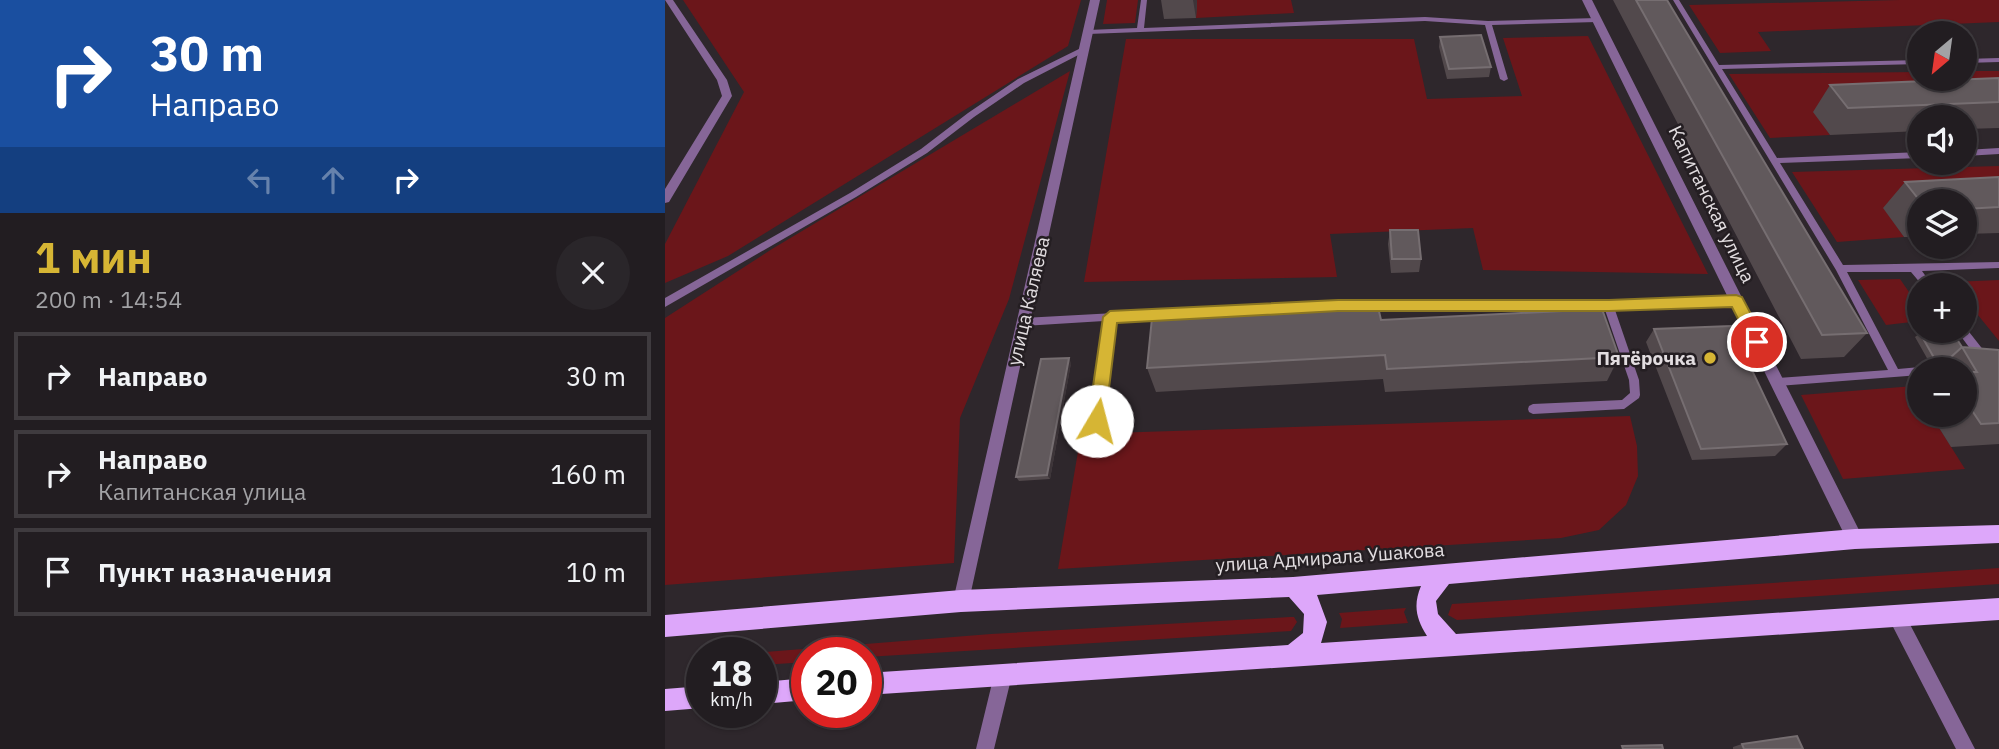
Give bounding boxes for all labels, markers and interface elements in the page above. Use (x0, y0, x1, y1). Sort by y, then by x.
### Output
text: 30 m (150, 21, 264, 84)
north arrow (1907, 21, 1977, 91)
map controls (1907, 21, 1977, 427)
icon: right (35, 28, 126, 119)
text: Направо (150, 83, 279, 125)
button: sound (1907, 105, 1977, 175)
street label: Капитанская улица (1664, 121, 1760, 287)
icon: left (241, 161, 279, 199)
icon: ahead (314, 161, 352, 199)
icon: right (387, 161, 425, 199)
button: layers (1907, 189, 1977, 259)
text: 1 мин (35, 230, 152, 285)
street label: улица Каляева (1001, 234, 1055, 368)
button: close (556, 236, 630, 310)
button: + (1907, 273, 1977, 343)
text: 200 m · 14:54 (35, 284, 182, 314)
pin (1727, 312, 1787, 372)
icon: arrive (1738, 323, 1776, 361)
place label: Пятёрочка (1596, 346, 1696, 370)
marker: Пятёрочка (1702, 350, 1718, 366)
icon: right (39, 357, 77, 395)
button: − (1907, 357, 1977, 427)
text: Направо (98, 359, 207, 393)
text: 30 m (566, 359, 626, 393)
position arrow (1060, 384, 1134, 458)
text: Направо (98, 442, 207, 476)
icon: right (39, 455, 77, 493)
text: 160 m (550, 457, 626, 491)
text: Капитанская улица (98, 476, 306, 506)
street label: улица Адмирала Ушакова (1215, 537, 1445, 577)
icon: arrive (39, 553, 77, 591)
text: Пункт назначения (98, 555, 332, 589)
text: 10 m (566, 555, 626, 589)
speed limit sign: 20 (791, 637, 882, 728)
text: 18 (710, 650, 753, 696)
text: km/h (710, 688, 753, 711)

